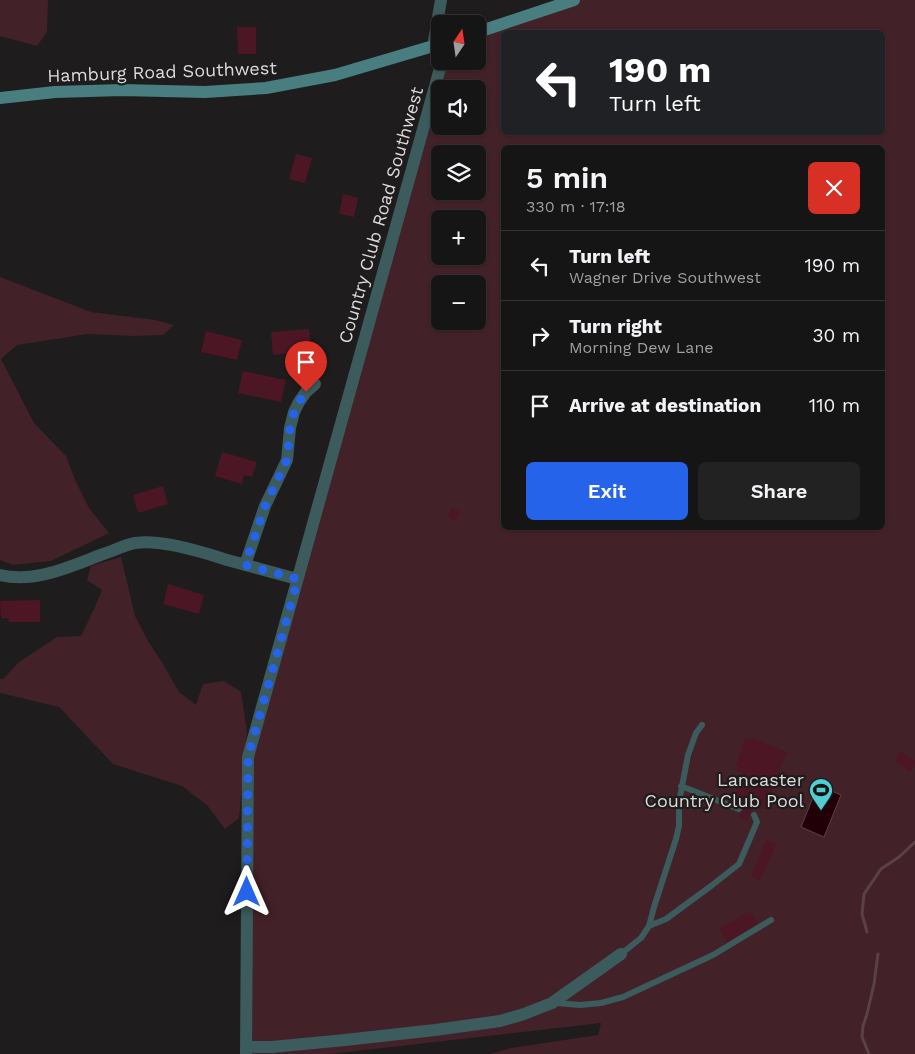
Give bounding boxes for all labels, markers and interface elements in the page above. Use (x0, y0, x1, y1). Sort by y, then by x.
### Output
north arrow (431, 15, 486, 70)
map controls (431, 15, 486, 330)
text: 190 m (609, 49, 711, 91)
icon: left (526, 50, 591, 115)
street label: Hamburg Road Southwest (47, 57, 278, 86)
button: sound (431, 80, 486, 135)
street label: Country Club Road Southwest (334, 84, 427, 345)
text: Turn left (609, 91, 701, 116)
button: layers (431, 145, 486, 200)
text: 5 min (526, 160, 608, 195)
button: close (808, 162, 860, 214)
text: 330 m · 17:18 (526, 197, 626, 216)
button: + (431, 210, 486, 265)
text: Turn left (569, 245, 650, 268)
icon: left (526, 252, 554, 280)
text: 190 m (804, 254, 860, 277)
text: Wagner Drive Southwest (569, 268, 761, 287)
button: − (431, 275, 486, 330)
text: Turn right (569, 315, 662, 338)
icon: right (526, 322, 554, 350)
text: 30 m (813, 324, 860, 347)
text: Morning Dew Lane (569, 338, 714, 357)
pin (285, 341, 327, 392)
icon: arrive (292, 348, 320, 376)
icon: arrive (526, 392, 554, 420)
text: Arrive at destination (569, 394, 761, 417)
text: 110 m (809, 394, 860, 417)
button: Exit (526, 462, 688, 520)
button: Share (698, 462, 860, 520)
place label: Lancaster Country Club Pool (645, 769, 804, 811)
sports icon: Lancaster Country Club Pool (808, 777, 834, 811)
position arrow (220, 865, 272, 917)

